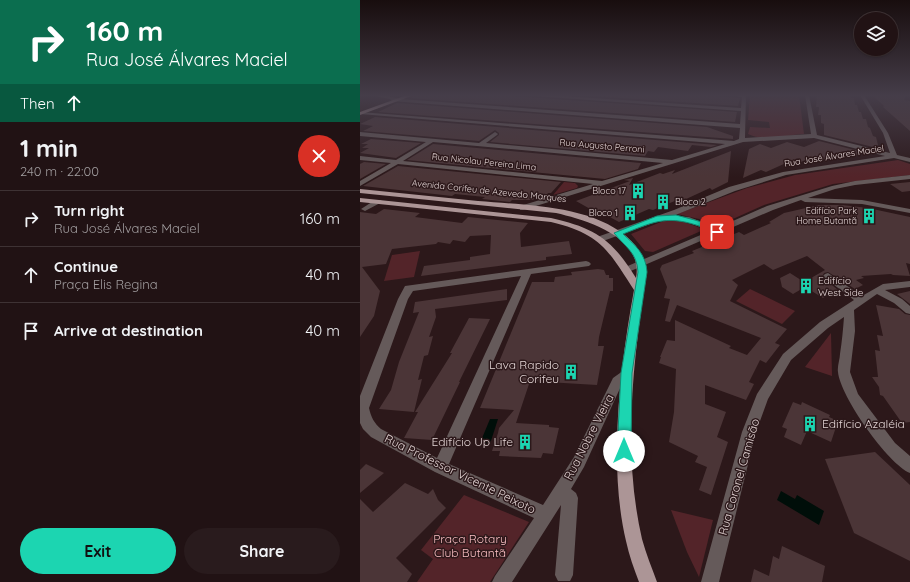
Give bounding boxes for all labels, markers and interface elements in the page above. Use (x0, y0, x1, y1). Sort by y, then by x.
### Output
map controls (854, 12, 898, 56)
button: layers (854, 12, 898, 56)
text: 160 m (86, 13, 163, 48)
icon: right (20, 16, 72, 68)
text: Rua José Álvares Maciel (86, 48, 288, 71)
icon: ahead (63, 92, 85, 114)
text: Then (20, 94, 55, 113)
text: 1 min (20, 133, 78, 163)
button: close (298, 135, 340, 177)
street label: Rua Augusto Perroni (559, 136, 645, 155)
street label: Rua José Álvares Maciel (783, 142, 885, 169)
street label: Rua Nicolau Pereira Lima (431, 151, 537, 172)
text: 240 m · 22:00 (20, 163, 99, 179)
street label: Avenida Corifeu de Azevedo Marques (411, 177, 567, 204)
building icon: Bloco 17 (629, 182, 647, 200)
place label: Bloco 17 (592, 185, 626, 196)
building icon: Bloco 2 (654, 193, 672, 211)
place label: Bloco 2 (675, 196, 706, 207)
text: Turn right (54, 201, 125, 220)
building icon: Bloco 1 (621, 204, 639, 222)
place label: Edifício Park Home Butantã (796, 205, 857, 226)
place label: Bloco 1 (589, 207, 618, 218)
building icon: Edifício Park Home Butantã (860, 207, 878, 225)
icon: right (20, 208, 42, 230)
text: 160 m (300, 209, 340, 228)
pin (700, 215, 734, 249)
text: Rua José Álvares Maciel (54, 220, 200, 236)
icon: arrive (706, 221, 728, 243)
text: Continue (54, 257, 118, 276)
icon: ahead (20, 264, 42, 286)
text: 40 m (305, 265, 340, 284)
place label: Edifício West Side (818, 274, 864, 299)
text: Praça Elis Regina (54, 276, 158, 292)
building icon: Edifício West Side (797, 277, 815, 295)
icon: arrive (20, 320, 42, 342)
text: Arrive at destination (54, 321, 203, 340)
text: 40 m (305, 321, 340, 340)
place label: Lava Rapido Corifeu (489, 357, 559, 386)
building icon: Lava Rapido Corifeu (562, 363, 580, 381)
street label: Rua Nobre Vieira (560, 391, 617, 482)
building icon: Edifício Azaléia (801, 415, 819, 433)
place label: Edifício Azaléia (822, 416, 905, 431)
street label: Rua Coronel Camisão (715, 417, 762, 537)
street label: Rua Professor Vicente Peixoto (382, 430, 538, 517)
position arrow (603, 430, 645, 472)
building icon: Edifício Up Life (516, 433, 534, 451)
place label: Edifício Up Life (432, 434, 513, 449)
button: Exit (20, 528, 176, 574)
button: Share (184, 528, 340, 574)
park label: Praça Rotary Club Butantã (433, 531, 507, 560)

